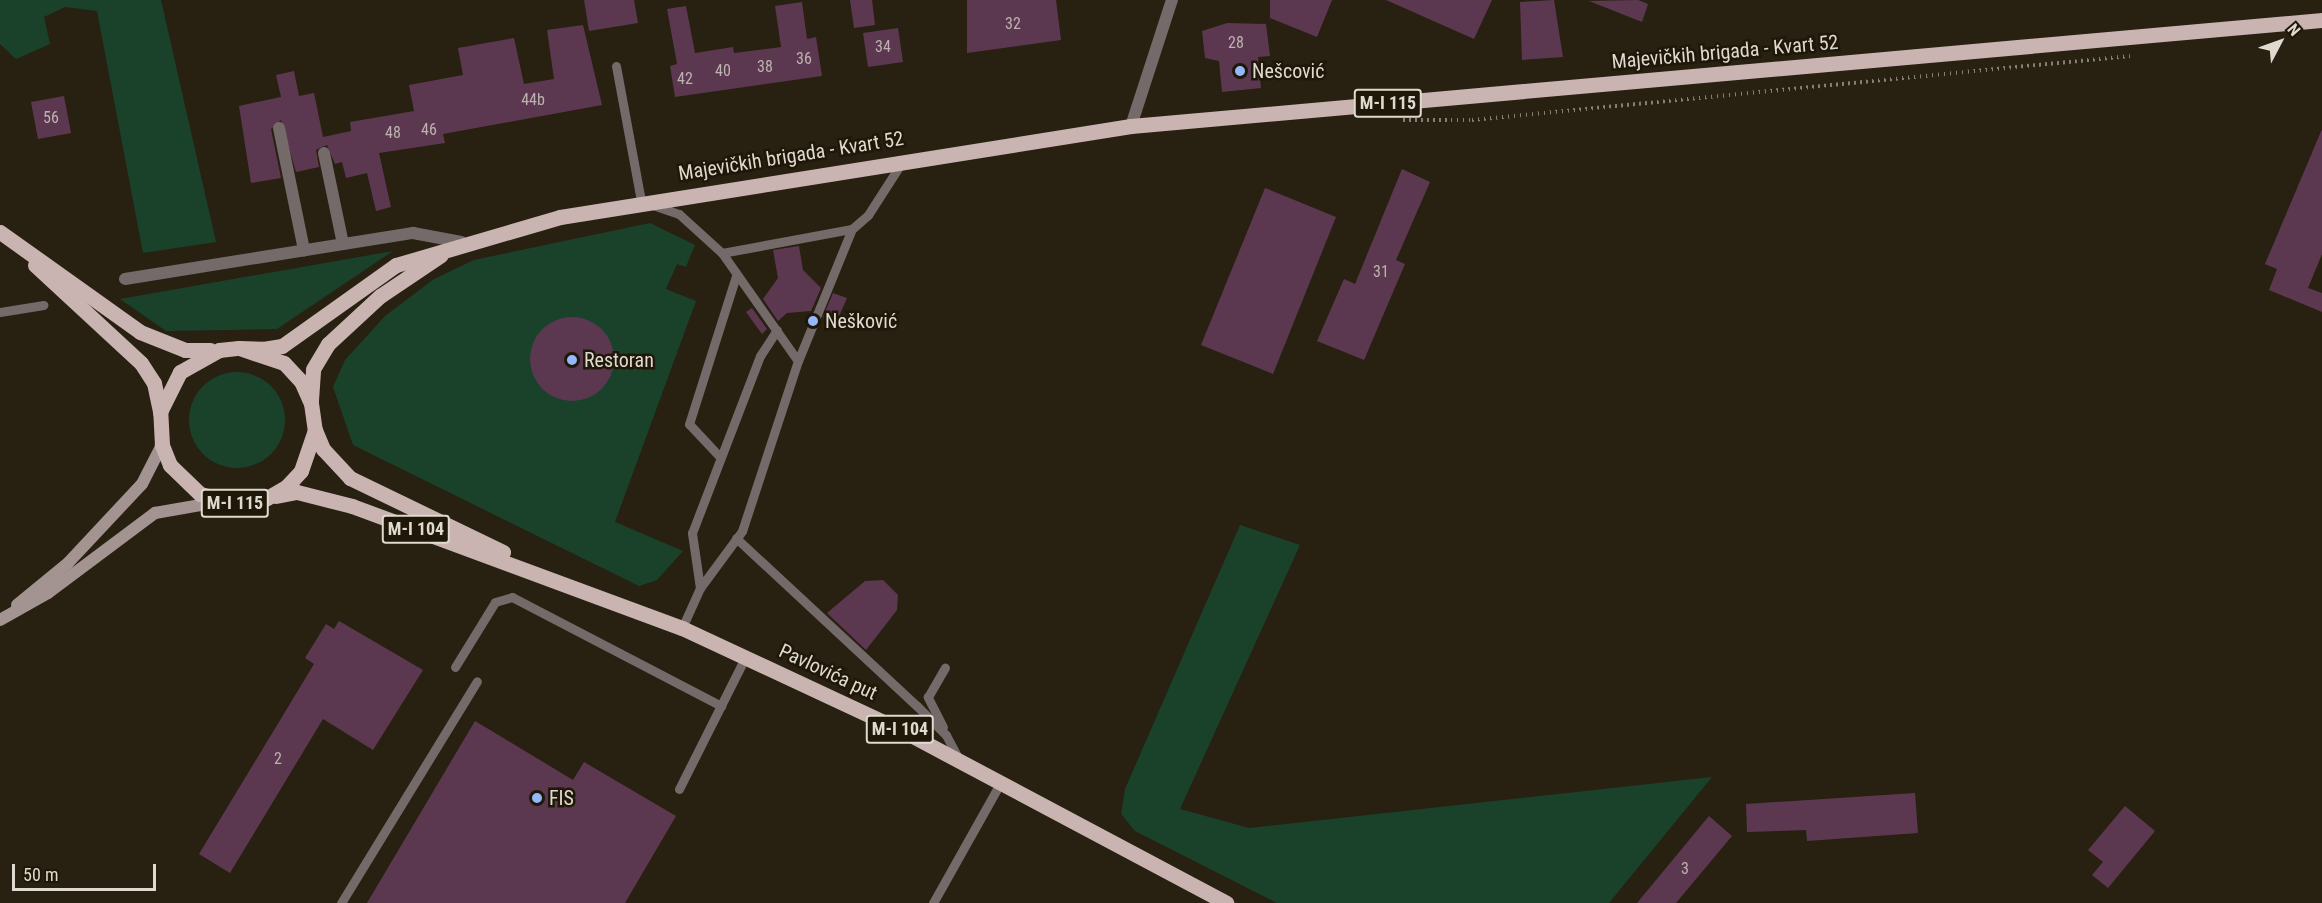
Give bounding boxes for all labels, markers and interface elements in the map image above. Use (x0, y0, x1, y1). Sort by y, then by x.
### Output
north arrow (2250, 12, 2310, 72)
house number: 32 (1005, 14, 1021, 34)
text: N (2284, 20, 2304, 40)
street label: Majevičkih brigada - Kvart 52 (1611, 30, 1839, 74)
house number: 28 (1228, 33, 1244, 53)
house number: 34 (875, 37, 891, 57)
house number: 36 (796, 49, 812, 69)
house number: 38 (757, 57, 773, 77)
place label: Nešcović (1252, 59, 1324, 83)
house number: 40 (715, 61, 731, 81)
marker: Nešcović (1233, 64, 1247, 78)
house number: 42 (677, 69, 693, 89)
road number: M-I 115 (1354, 88, 1422, 118)
house number: 44b (521, 90, 545, 110)
house number: 56 (43, 108, 59, 128)
house number: 46 (421, 120, 437, 140)
house number: 48 (385, 123, 401, 143)
street label: Majevičkih brigada - Kvart 52 (677, 126, 905, 186)
house number: 31 (1373, 262, 1389, 282)
place label: Nešković (825, 309, 897, 333)
marker: Nešković (806, 314, 820, 328)
place label: Restoran (584, 348, 654, 372)
marker: Restoran (565, 353, 579, 367)
road number: M-I 115 (200, 488, 270, 518)
road number: M-I 104 (382, 514, 450, 544)
street label: Pavlovića put (775, 639, 881, 705)
road number: M-I 104 (866, 714, 934, 744)
house number: 2 (274, 749, 282, 769)
place label: FIS (549, 786, 574, 810)
marker: FIS (530, 791, 544, 805)
scale bar (15, 852, 159, 890)
house number: 3 (1681, 859, 1689, 879)
text: 50 m (23, 864, 58, 885)

